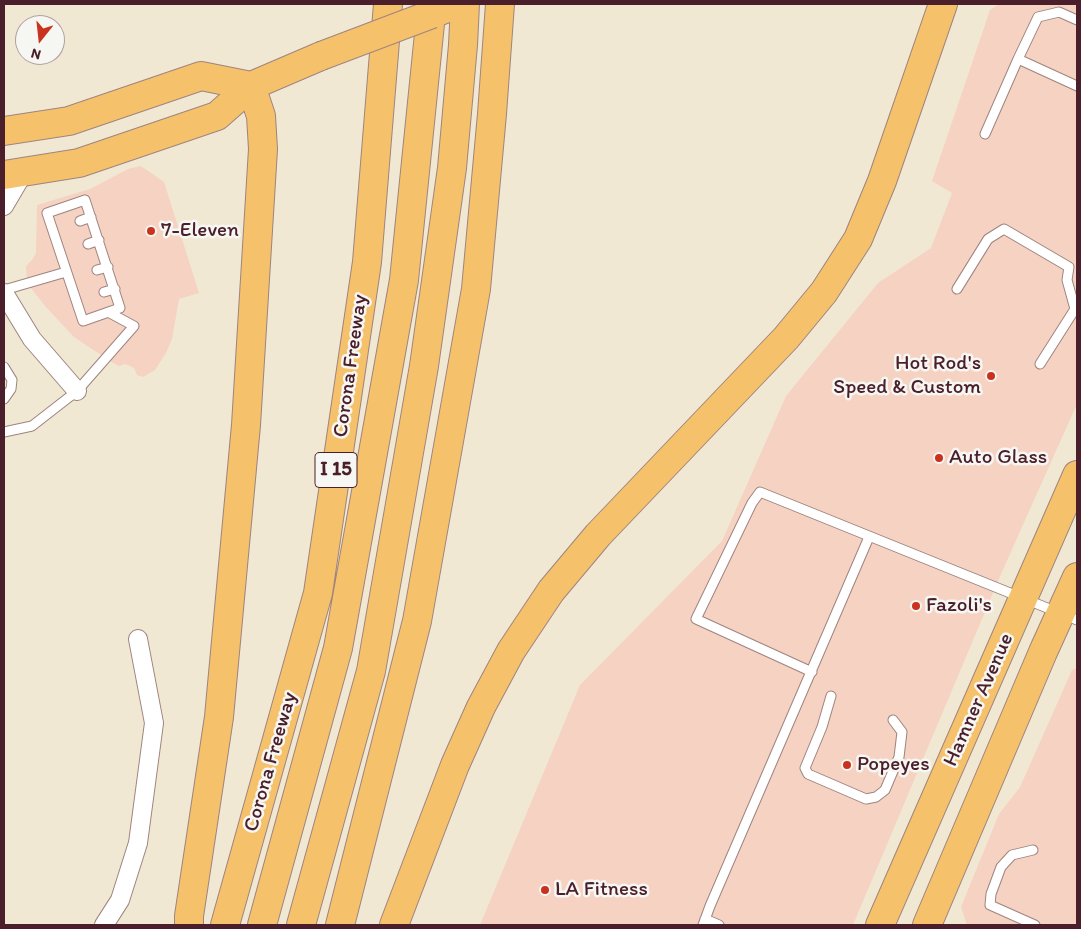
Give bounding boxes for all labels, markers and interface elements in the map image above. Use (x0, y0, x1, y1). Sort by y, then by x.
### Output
north arrow (15, 15, 65, 65)
text: N (29, 44, 43, 63)
place label: 7-Eleven (161, 218, 239, 244)
marker: 7-Eleven (145, 225, 157, 237)
street label: Corona Freeway (328, 293, 374, 439)
place label: Hot Rod's Speed & Custom (833, 351, 981, 401)
marker: Hot Rod's Speed & Custom (985, 370, 997, 382)
place label: Auto Glass (949, 445, 1047, 471)
road number: I 15 (315, 452, 357, 488)
marker: Auto Glass (933, 452, 945, 464)
place label: Fazoli's (926, 593, 992, 619)
marker: Fazoli's (910, 600, 922, 612)
street label: Hamner Avenue (938, 630, 1020, 770)
street label: Corona Freeway (239, 689, 303, 835)
place label: Popeyes (857, 752, 930, 778)
marker: Popeyes (841, 759, 853, 771)
place label: LA Fitness (555, 877, 648, 903)
marker: LA Fitness (539, 884, 551, 896)

